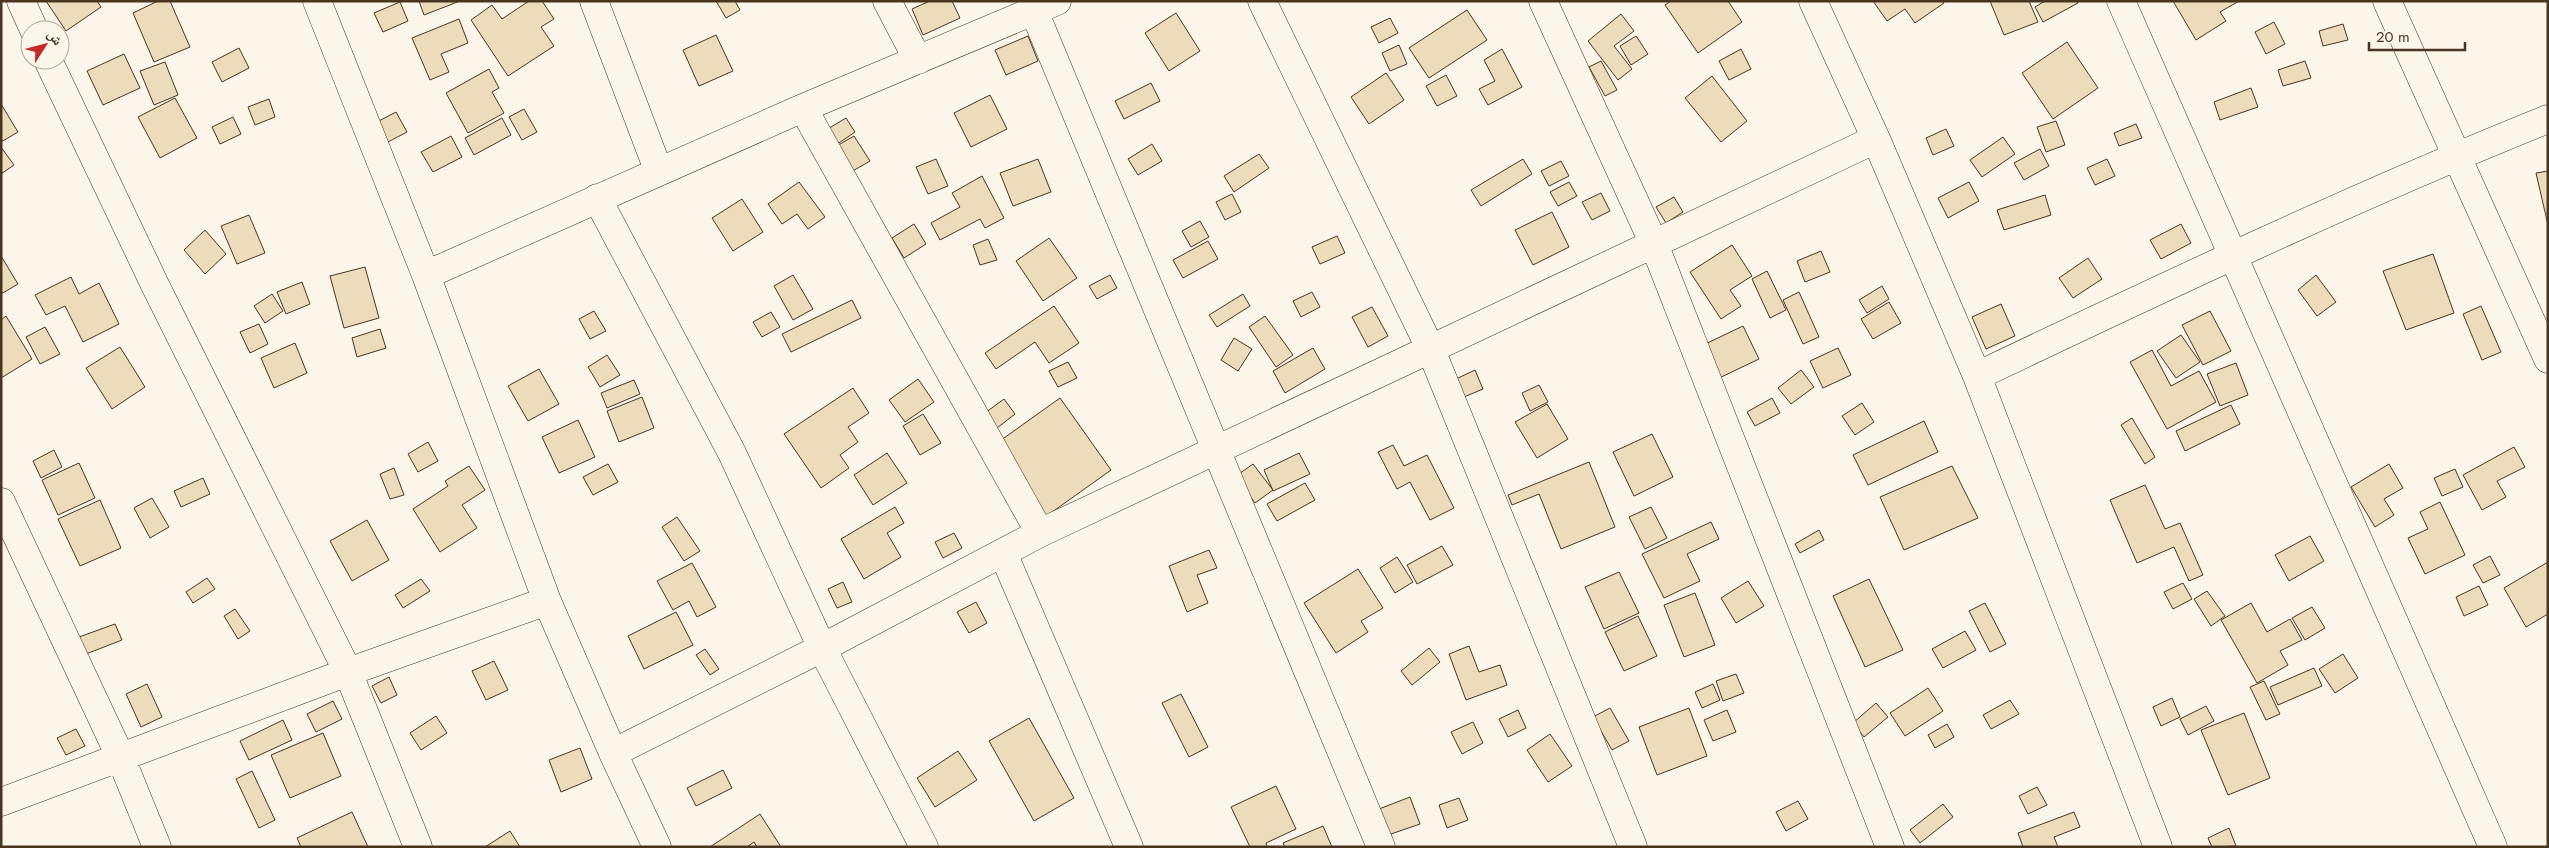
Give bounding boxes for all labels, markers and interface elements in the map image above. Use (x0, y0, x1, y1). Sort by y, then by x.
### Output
north arrow (20, 20, 70, 70)
scale bar (2369, 20, 2465, 52)
text: ش (43, 25, 68, 49)
text: 20 m (2376, 26, 2410, 48)

